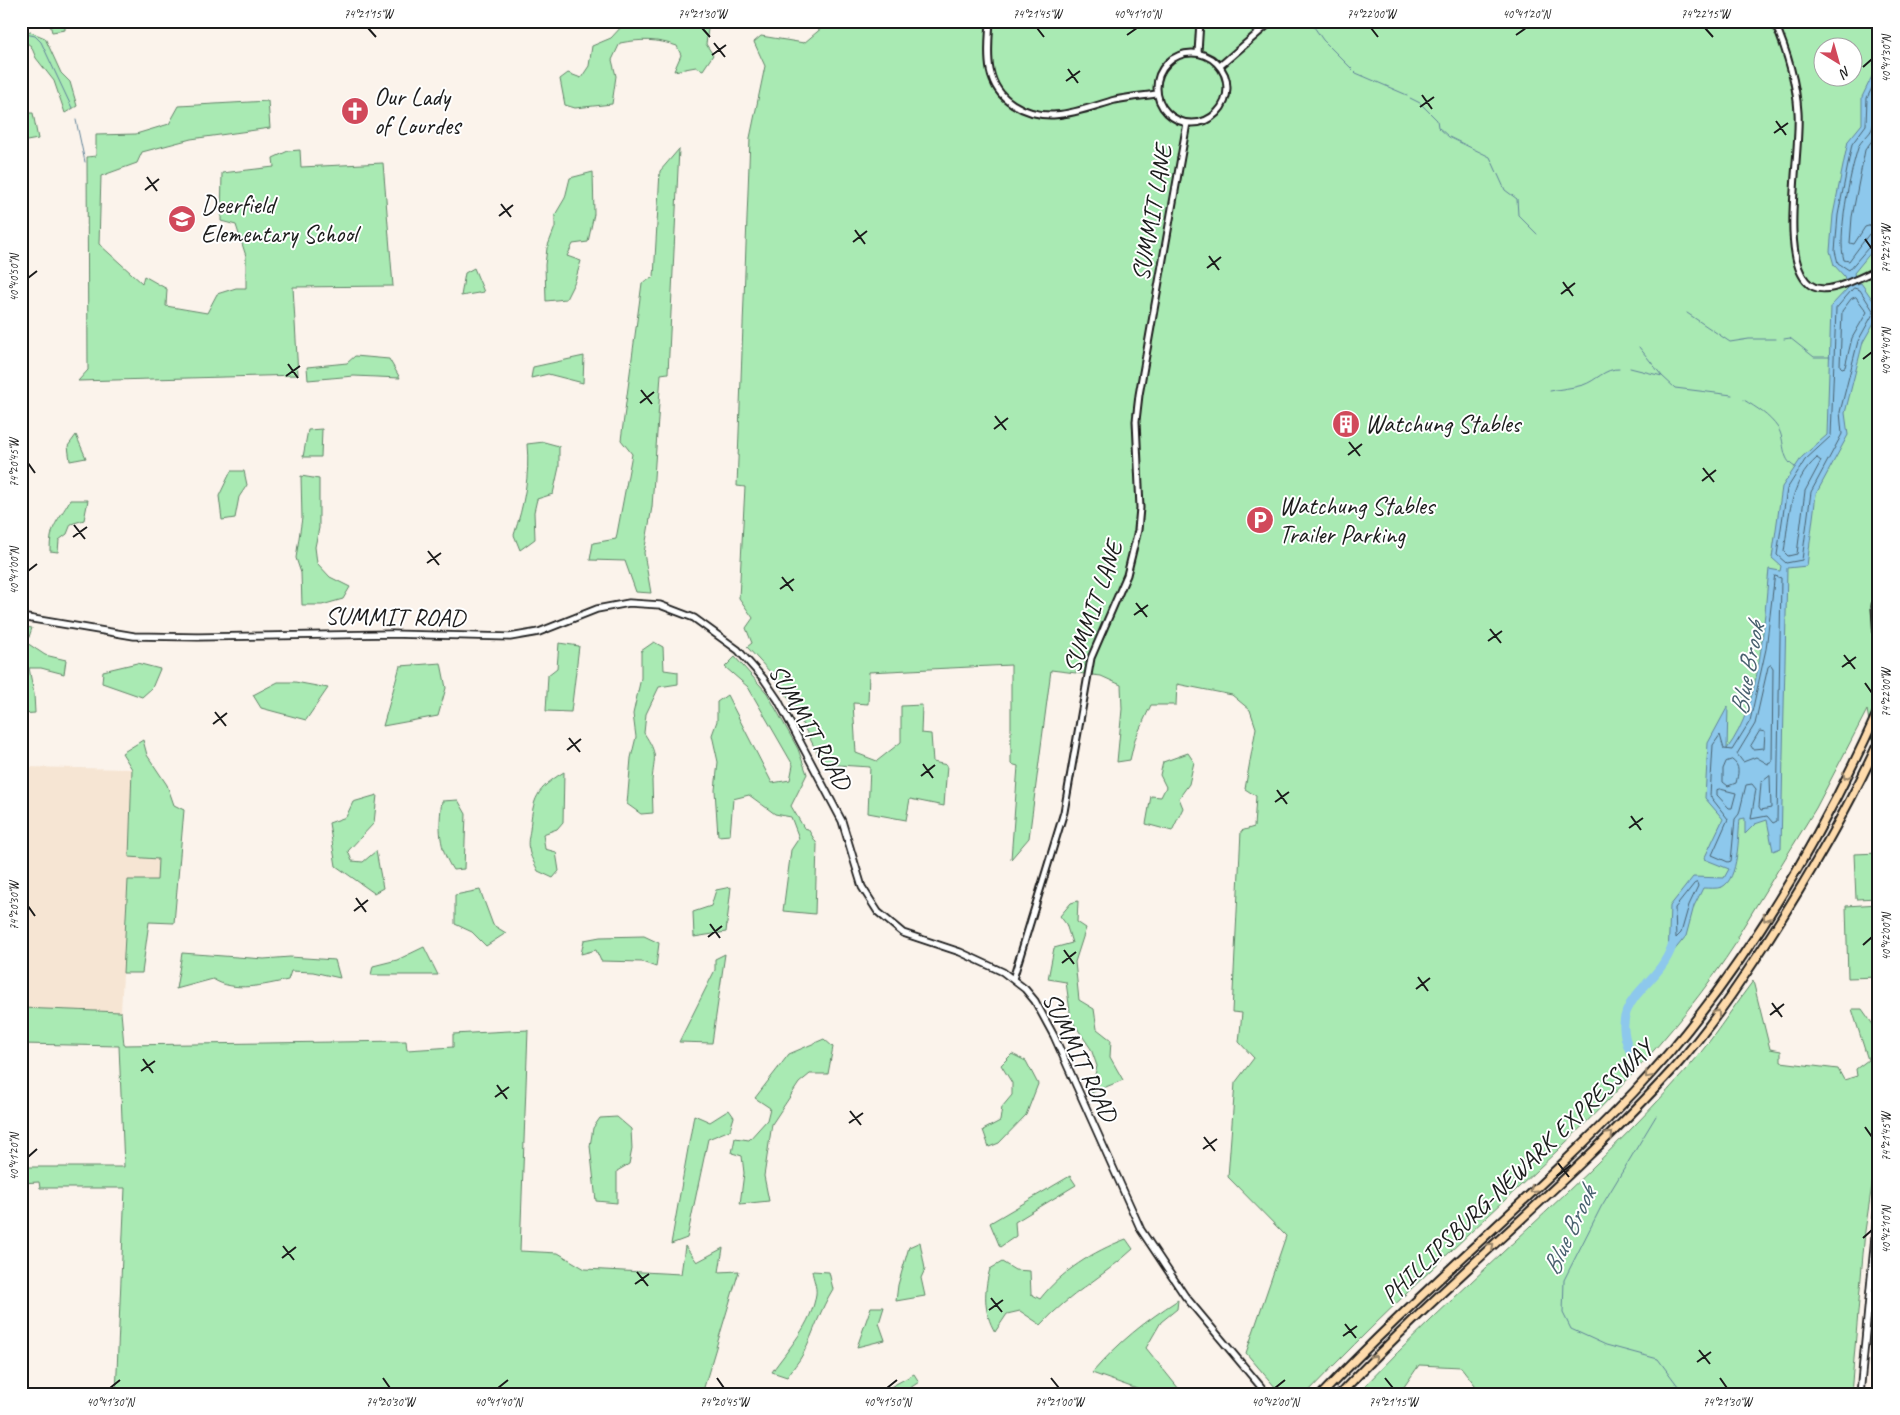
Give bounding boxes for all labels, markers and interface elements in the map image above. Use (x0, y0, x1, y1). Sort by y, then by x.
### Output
text: 74°21'15"W (344, 6, 395, 22)
text: 74°21'30"W (678, 6, 729, 22)
text: 74°21'45"W (1013, 6, 1064, 22)
text: 40°41'10"N (1113, 6, 1162, 22)
text: 74°22'00"W (1347, 6, 1398, 22)
text: 40°41'20"N (1502, 6, 1551, 22)
text: 74°22'15"W (1681, 6, 1732, 22)
text: 40°41'30"N (1878, 34, 1894, 83)
north arrow (1812, 38, 1862, 88)
text: N (1835, 63, 1854, 83)
place label: Our Lady of Lourdes (374, 81, 463, 142)
church icon: Our Lady of Lourdes (340, 96, 370, 126)
street label: SUMMIT LANE (1124, 140, 1180, 283)
place label: Deerfield Elementary School (201, 189, 362, 250)
school or university icon: Deerfield Elementary School (167, 204, 197, 234)
text: 74°22'15"W (1878, 222, 1894, 273)
text: 40°40'50"N (6, 253, 22, 302)
text: 40°41'40"N (1878, 327, 1894, 376)
place label: Watchung Stables (1365, 408, 1523, 440)
building icon: Watchung Stables (1331, 409, 1361, 439)
text: 74°20'45"W (6, 436, 22, 487)
place label: Watchung Stables Trailer Parking (1279, 490, 1437, 551)
parking icon: Watchung Stables Trailer Parking (1245, 505, 1275, 535)
street label: SUMMIT LANE (1056, 534, 1131, 677)
text: 40°41'00"N (6, 546, 22, 595)
street label: SUMMIT ROAD (325, 600, 468, 634)
water label: Blue Brook (1722, 615, 1773, 718)
street label: SUMMIT ROAD (761, 659, 860, 798)
text: 74°22'00"W (1878, 666, 1894, 717)
one-way arrow (1842, 771, 1852, 780)
text: 74°20'30"W (6, 879, 22, 930)
one-way arrow (1763, 912, 1773, 921)
text: 40°42'00"N (1878, 912, 1894, 961)
street label: SUMMIT ROAD (1035, 987, 1126, 1129)
one-way arrow (1711, 1009, 1720, 1019)
street label: PHILLIPSBURG-NEWARK EXPRESSWAY (1374, 1031, 1662, 1311)
one-way arrow (1645, 1070, 1654, 1079)
text: 74°21'45"W (1878, 1110, 1894, 1161)
text: 40°41'20"N (6, 1132, 22, 1181)
one-way arrow (1604, 1132, 1613, 1141)
water label: Blue Brook (1534, 1177, 1606, 1280)
one-way arrow (1530, 1184, 1539, 1193)
text: 40°42'10"N (1878, 1205, 1894, 1254)
one-way arrow (1486, 1243, 1495, 1252)
one-way arrow (1368, 1355, 1377, 1364)
text: 40°41'30"N (86, 1394, 135, 1410)
text: 74°20'30"W (366, 1394, 417, 1410)
text: 40°41'40"N (474, 1394, 523, 1410)
text: 74°20'45"W (700, 1394, 751, 1410)
text: 40°41'50"N (863, 1394, 912, 1410)
text: 74°21'00"W (1035, 1394, 1086, 1410)
text: 40°42'00"N (1251, 1394, 1300, 1410)
text: 74°21'15"W (1369, 1394, 1420, 1410)
text: 74°21'30"W (1703, 1394, 1754, 1410)

